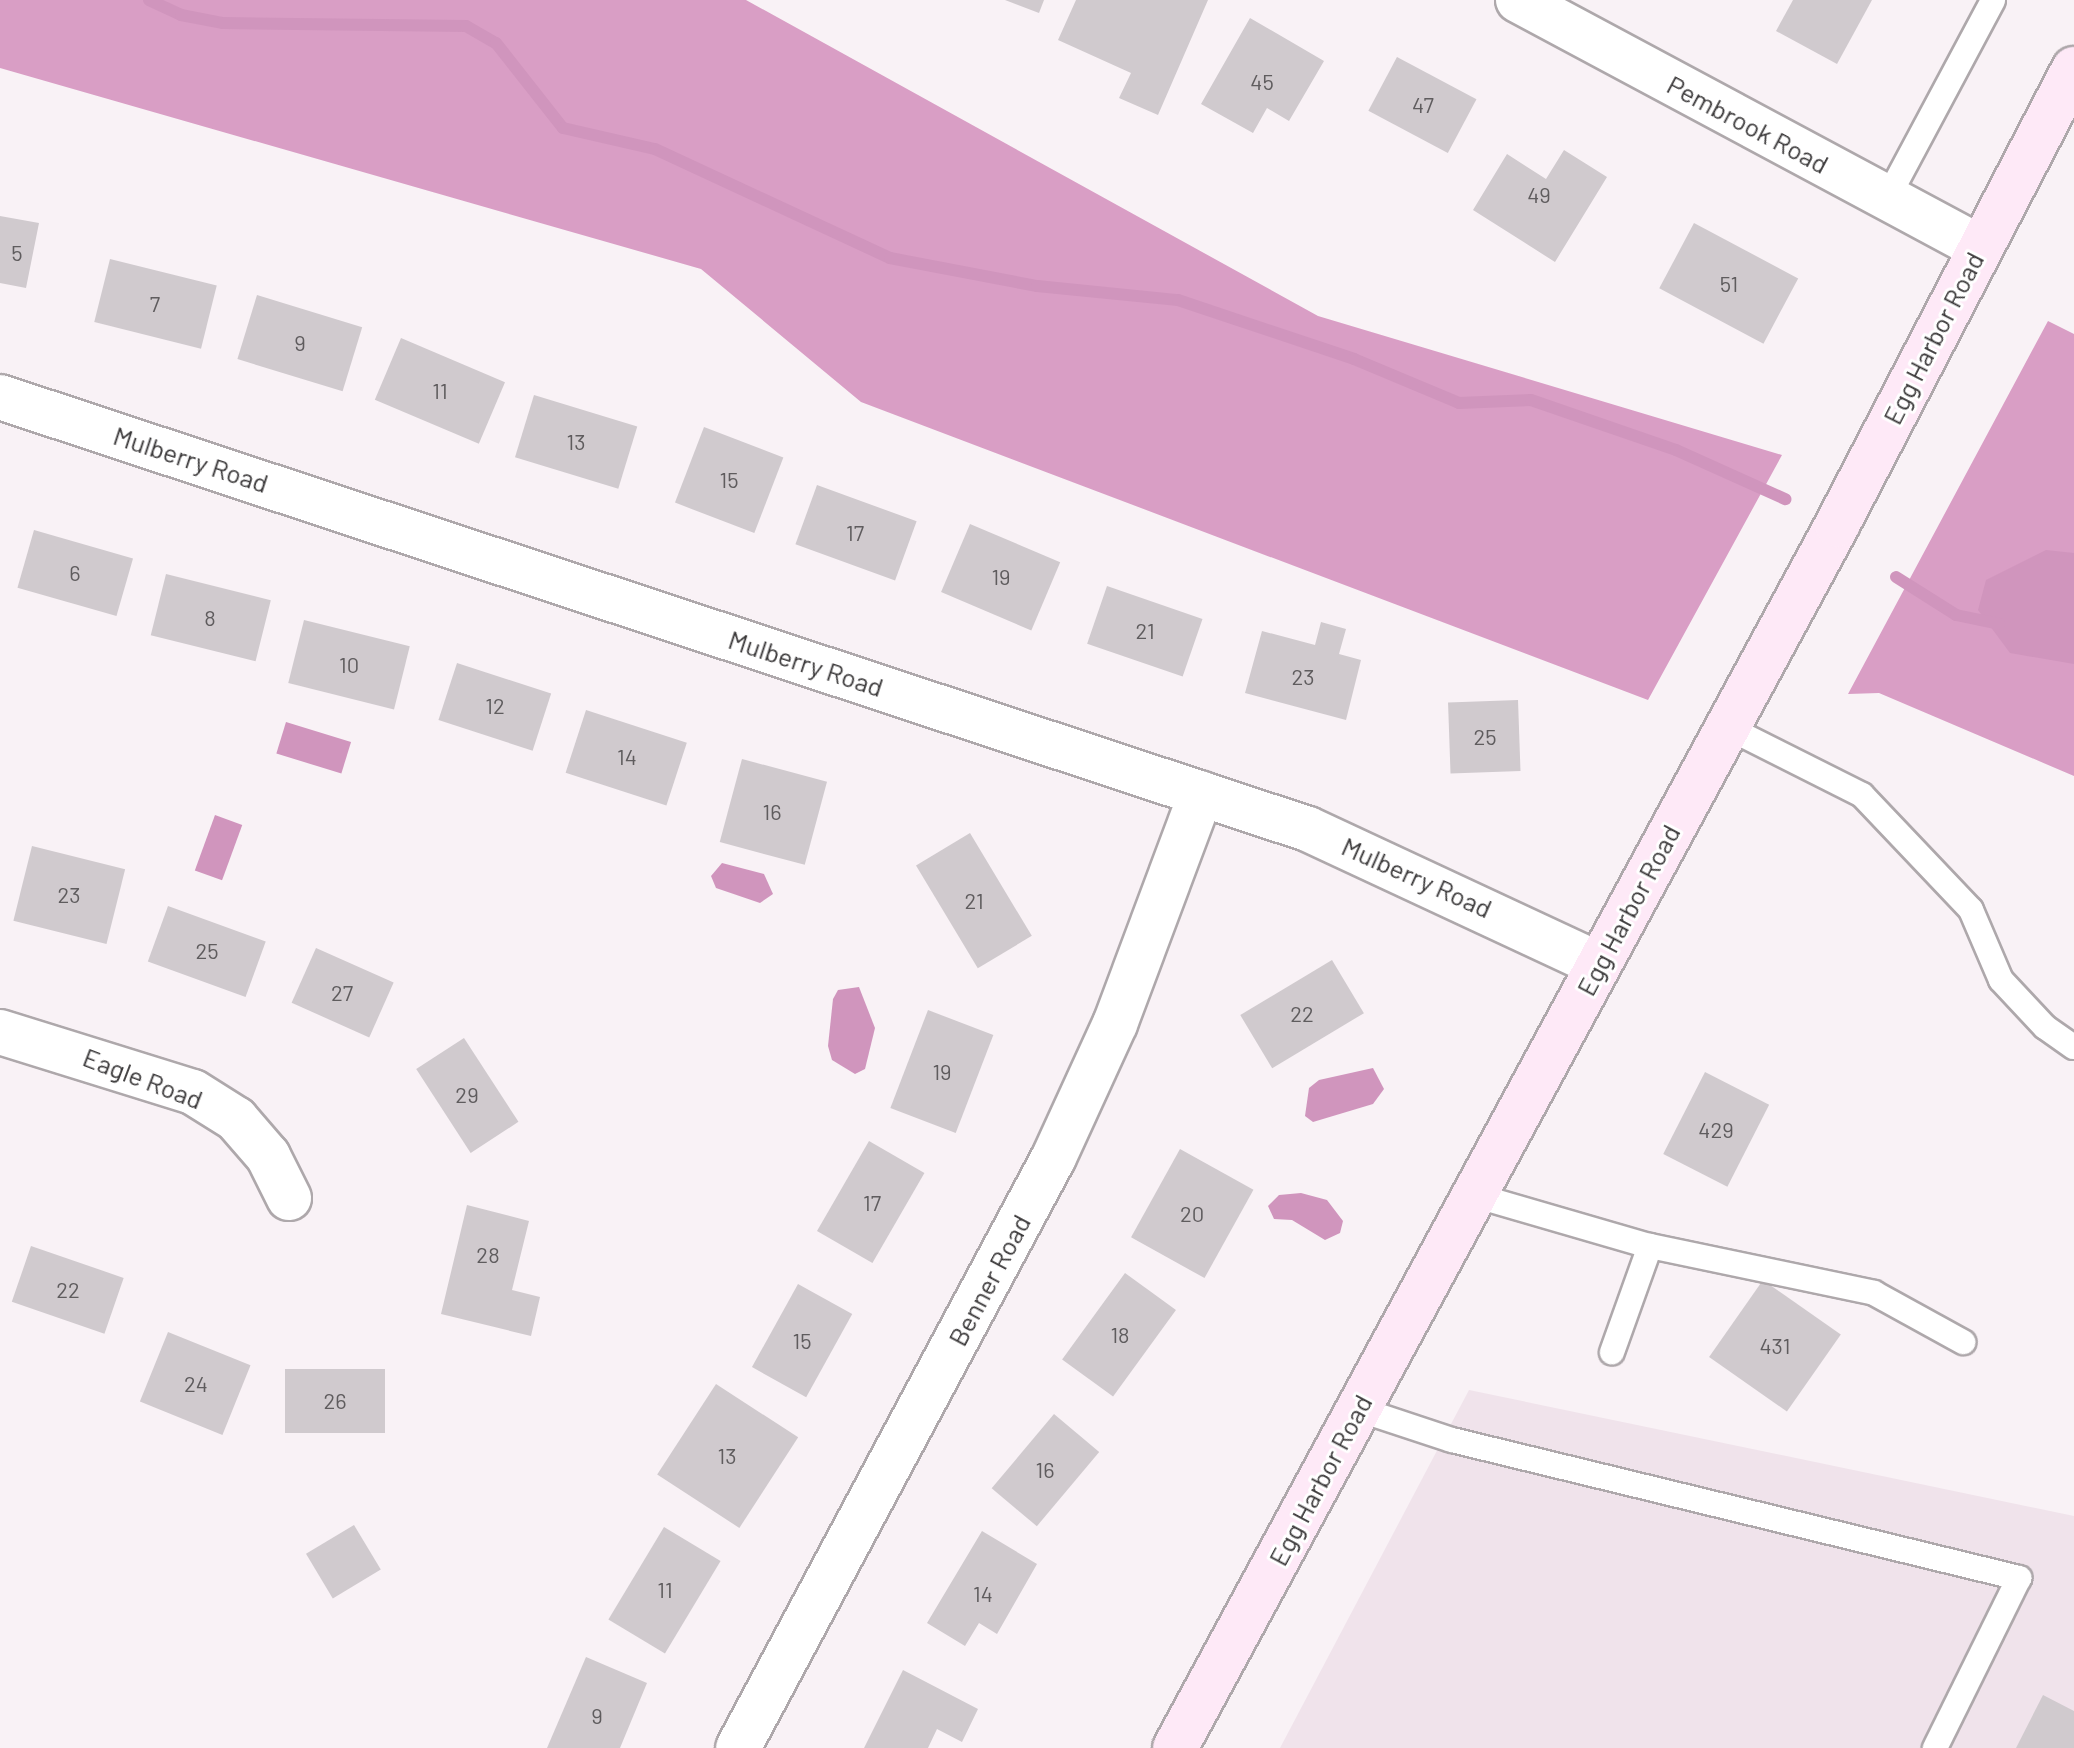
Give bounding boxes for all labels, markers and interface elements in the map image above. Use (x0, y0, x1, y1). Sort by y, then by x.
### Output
street label: Pembrook Road (1662, 68, 1834, 180)
house number: 45 (1250, 69, 1274, 95)
house number: 47 (1412, 92, 1434, 118)
house number: 49 (1527, 182, 1551, 208)
house number: 5 (11, 240, 23, 266)
street label: Egg Harbor Road (1876, 247, 1990, 429)
house number: 51 (1720, 271, 1738, 297)
house number: 7 (150, 291, 160, 317)
house number: 9 (294, 330, 306, 356)
house number: 11 (432, 378, 448, 404)
street label: Mulberry Road (110, 419, 272, 499)
house number: 13 (566, 429, 586, 455)
house number: 15 (719, 467, 739, 493)
house number: 17 (846, 520, 864, 546)
house number: 6 (69, 560, 81, 586)
house number: 19 (991, 564, 1011, 590)
house number: 8 (204, 605, 216, 631)
house number: 21 (1135, 618, 1155, 644)
street label: Mulberry Road (725, 623, 887, 703)
house number: 10 (339, 652, 359, 678)
house number: 23 (1292, 664, 1314, 690)
house number: 12 (485, 693, 505, 719)
house number: 25 (1473, 724, 1497, 750)
house number: 14 (617, 744, 637, 770)
house number: 16 (762, 799, 782, 825)
street label: Egg Harbor Road (1570, 819, 1686, 1001)
street label: Mulberry Road (1337, 830, 1497, 924)
house number: 23 (58, 882, 80, 908)
house number: 21 (964, 888, 984, 914)
house number: 25 (195, 938, 219, 964)
house number: 27 (331, 980, 353, 1006)
house number: 22 (1290, 1001, 1314, 1027)
street label: Eagle Road (79, 1041, 207, 1115)
house number: 19 (932, 1059, 952, 1085)
house number: 29 (455, 1082, 479, 1108)
house number: 429 (1698, 1117, 1734, 1143)
house number: 17 (863, 1190, 881, 1216)
house number: 20 (1180, 1201, 1204, 1227)
street label: Benner Road (941, 1209, 1037, 1351)
house number: 28 (476, 1242, 500, 1268)
house number: 22 (56, 1277, 80, 1303)
house number: 18 (1110, 1322, 1130, 1348)
house number: 15 (792, 1328, 812, 1354)
house number: 431 (1760, 1333, 1790, 1359)
house number: 24 (184, 1371, 208, 1397)
house number: 26 (323, 1388, 347, 1414)
street label: Egg Harbor Road (1262, 1389, 1378, 1571)
house number: 13 (717, 1443, 737, 1469)
house number: 16 (1035, 1457, 1055, 1483)
house number: 11 (657, 1577, 673, 1603)
house number: 14 (973, 1581, 993, 1607)
house number: 9 (591, 1703, 603, 1729)

